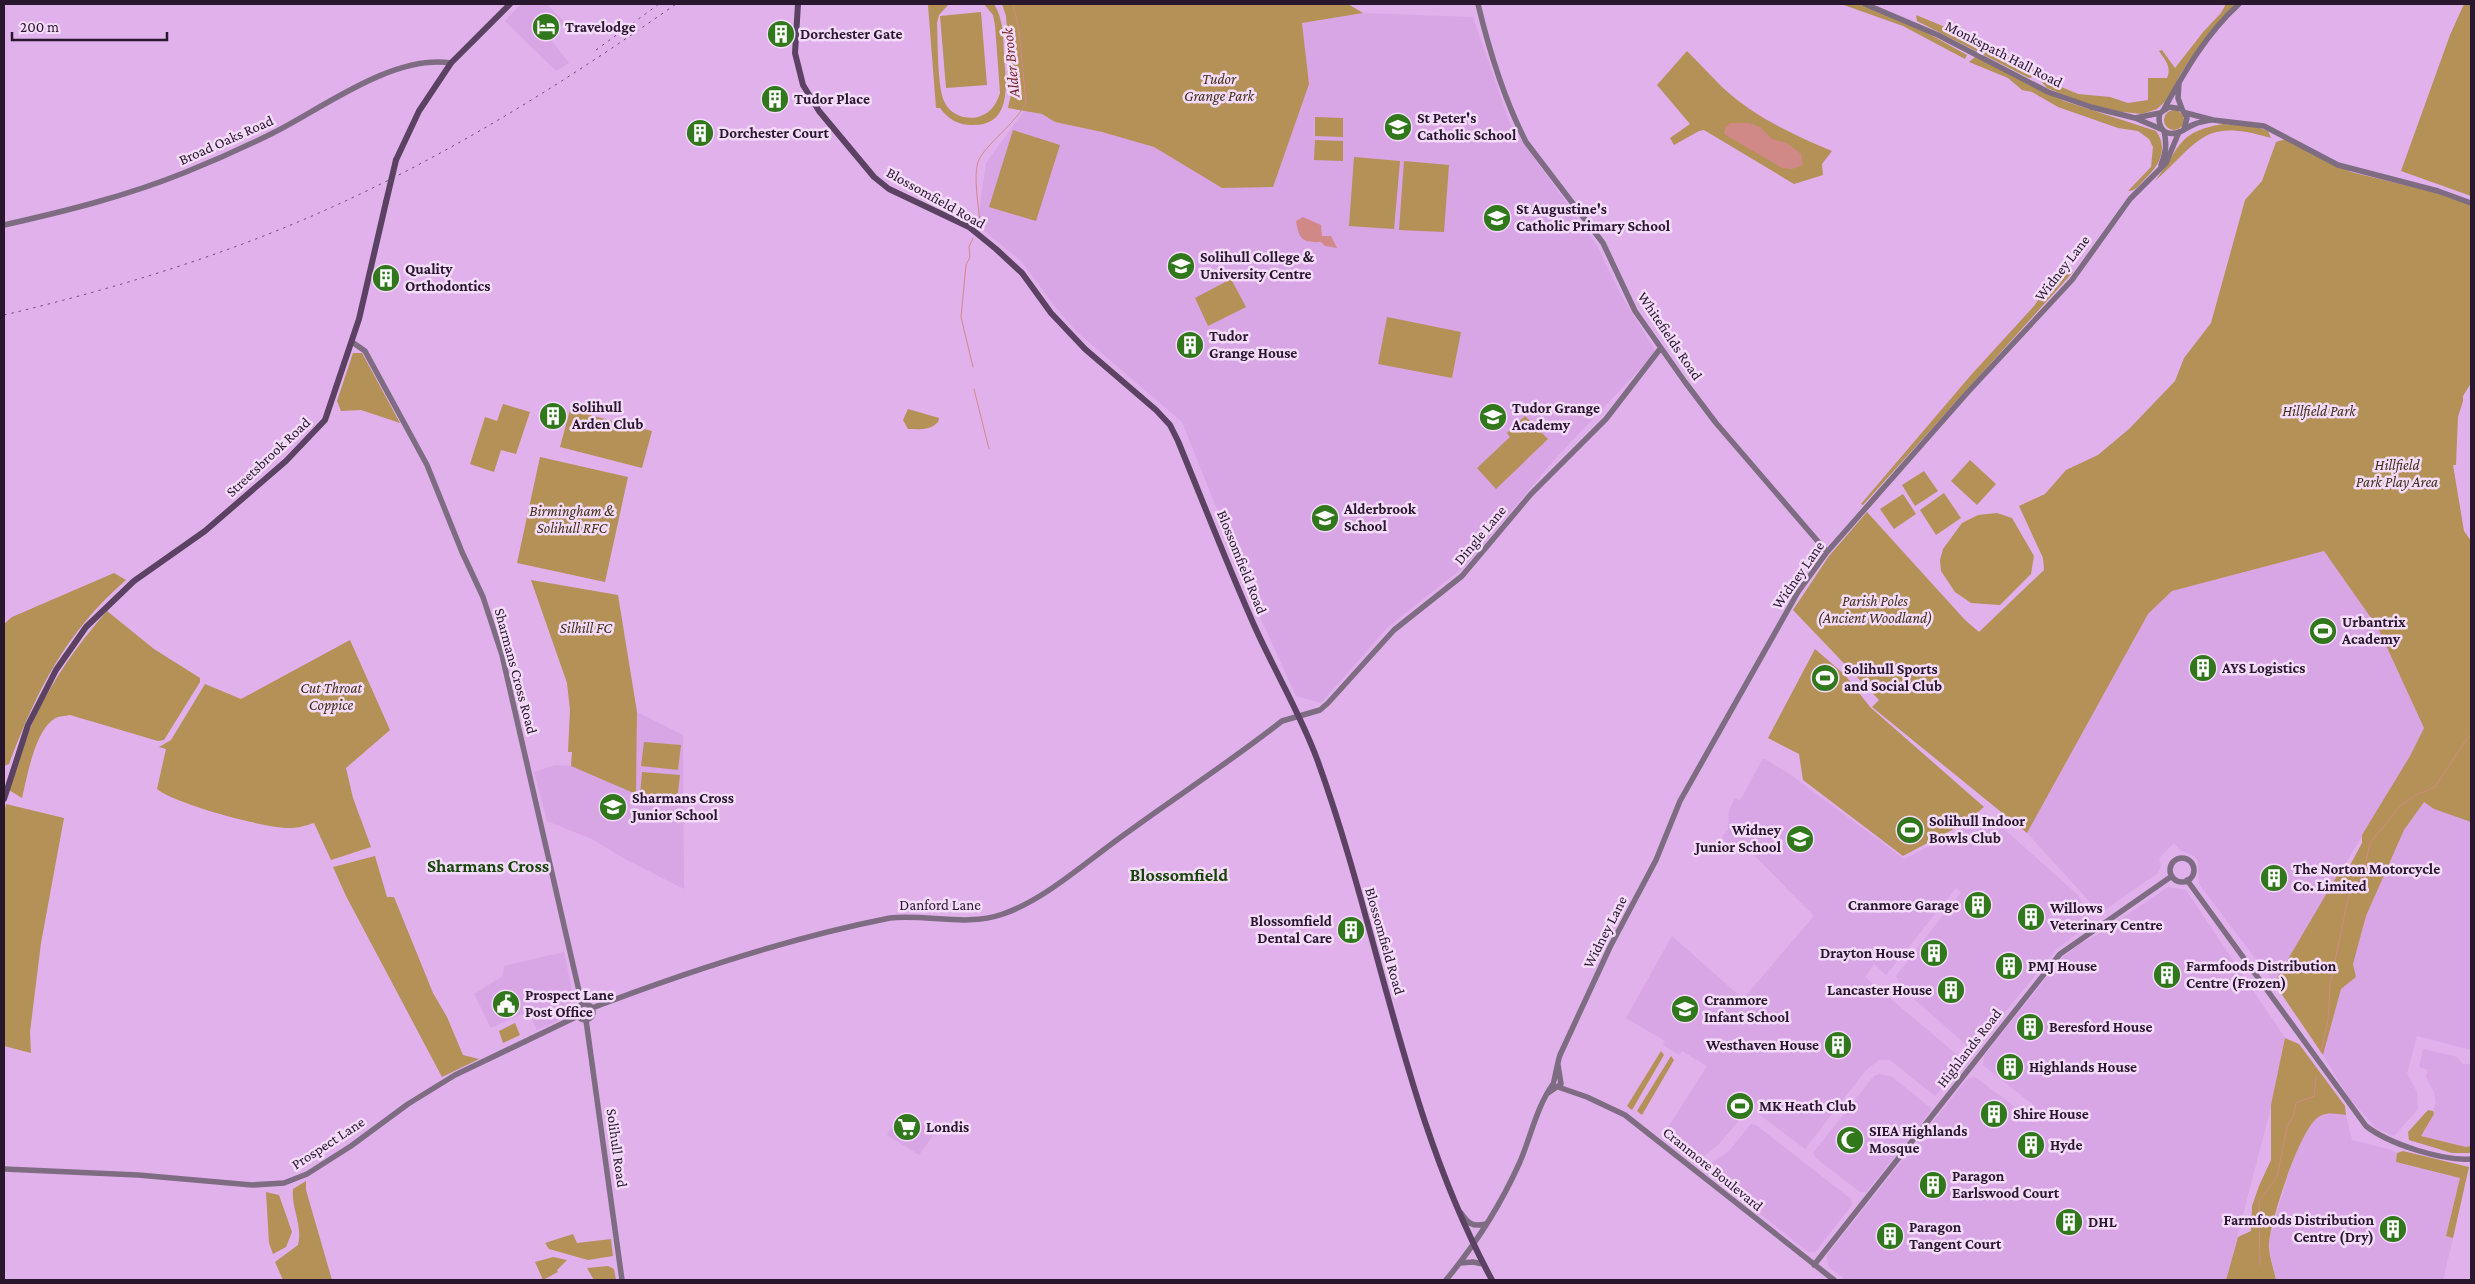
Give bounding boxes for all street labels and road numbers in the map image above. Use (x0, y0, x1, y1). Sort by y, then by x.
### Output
street label: Monkspath Hall Road (1942, 17, 2065, 91)
street label: Broad Oaks Road (176, 112, 276, 168)
street label: Blossomfield Road (884, 164, 988, 232)
street label: Widney Lane (2031, 232, 2094, 305)
street label: Whitefields Road (1635, 289, 1705, 383)
street label: Streetsbrook Road (223, 414, 313, 500)
street label: Dingle Lane (1451, 502, 1510, 568)
street label: Blossomfield Road (1214, 508, 1270, 616)
street label: Widney Lane (1769, 538, 1828, 612)
street label: Sharmans Cross Road (492, 606, 541, 736)
street label: Blossomfield Road (1362, 886, 1408, 996)
street label: Widney Lane (1580, 893, 1631, 971)
street label: Danford Lane (899, 897, 981, 913)
street label: Highlands Road (1933, 1006, 2005, 1091)
street label: Solihull Road (604, 1108, 630, 1189)
street label: Prospect Lane (289, 1113, 368, 1173)
street label: Cranmore Boulevard (1660, 1124, 1766, 1214)

